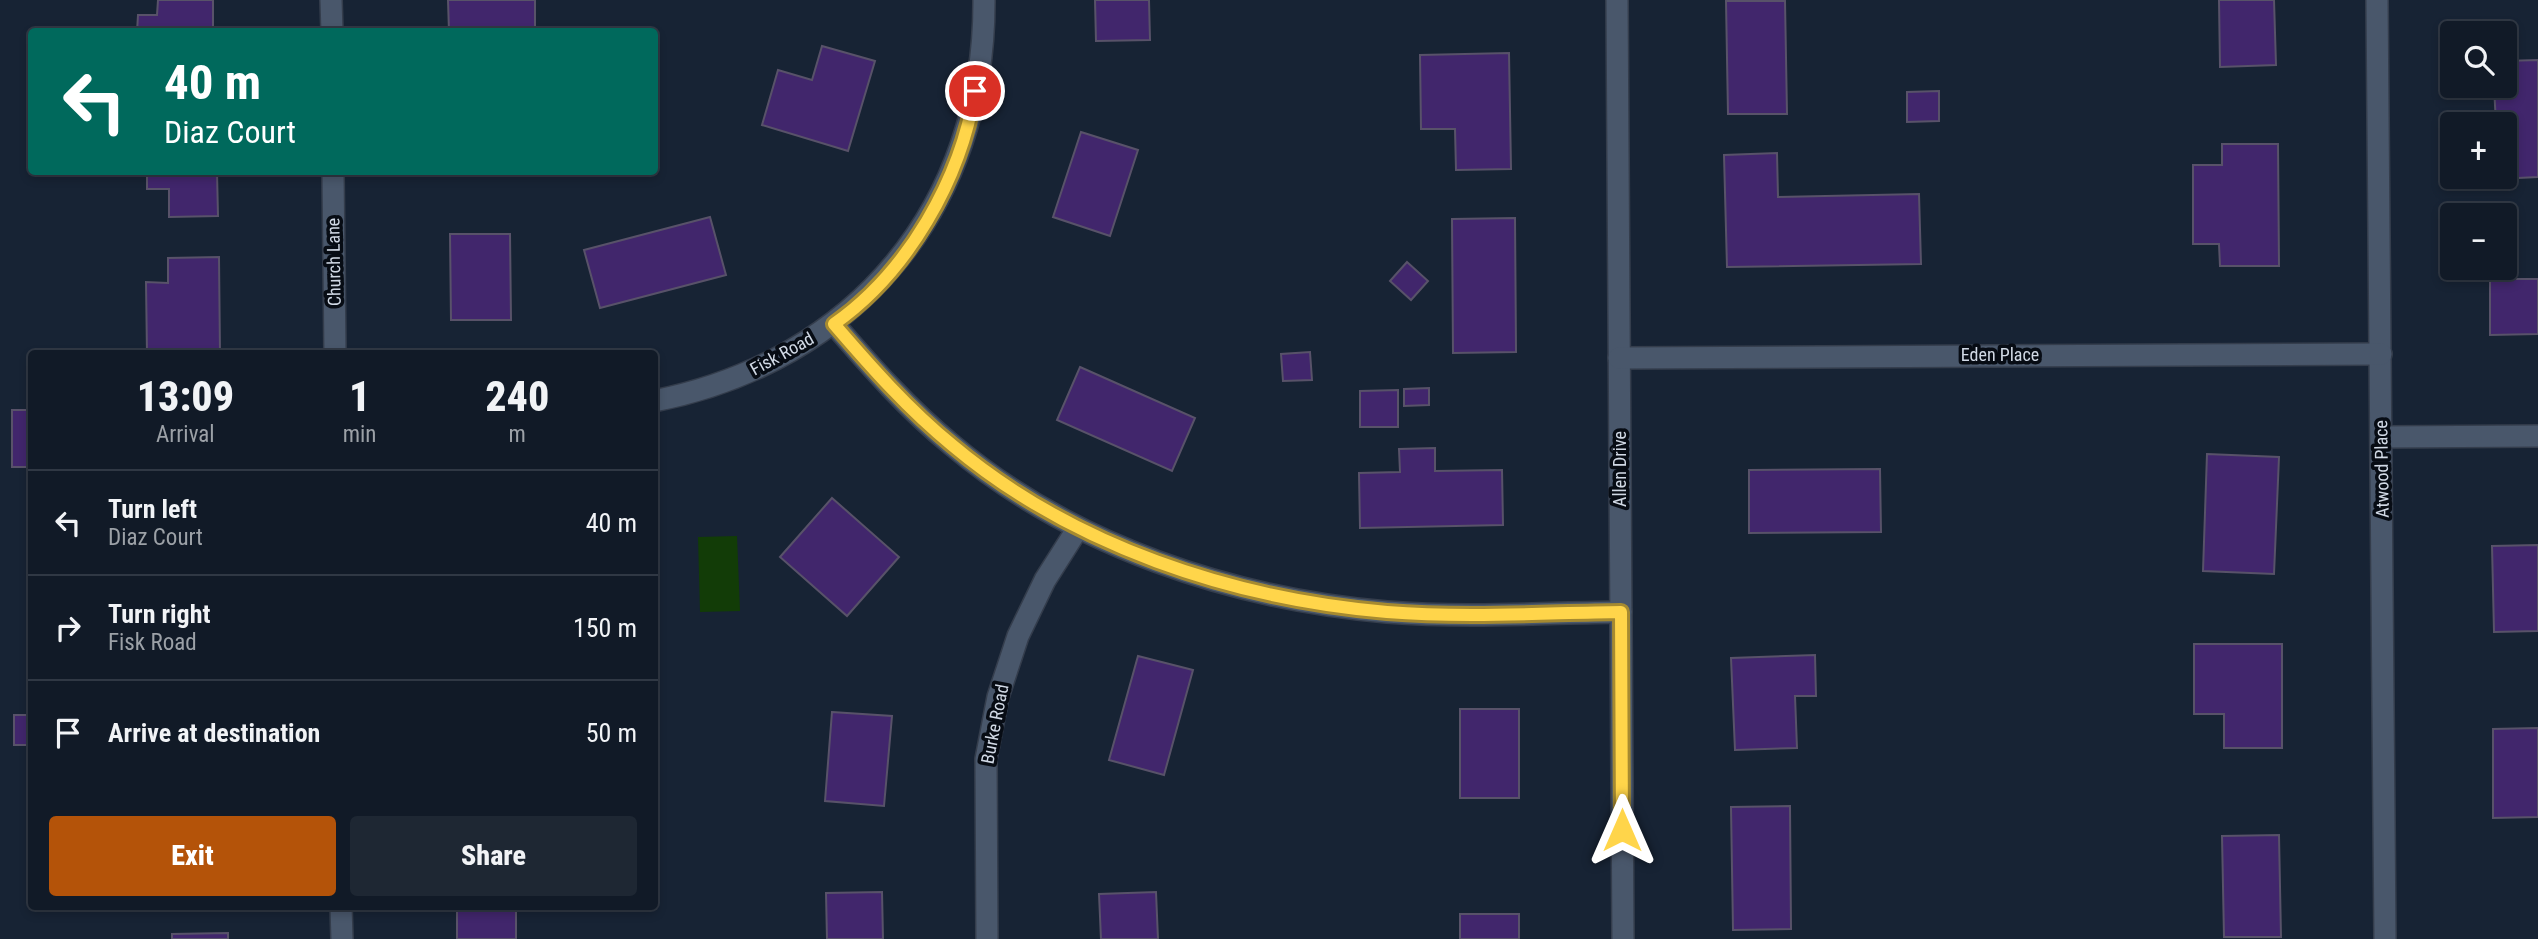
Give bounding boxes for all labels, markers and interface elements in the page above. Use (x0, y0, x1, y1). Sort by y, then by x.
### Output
map controls (2440, 21, 2517, 280)
button: search (2440, 21, 2517, 98)
text: 40 m (164, 54, 261, 111)
icon: left (49, 56, 140, 147)
pin (945, 61, 1005, 121)
icon: arrive (956, 72, 994, 110)
button: + (2440, 112, 2517, 189)
text: Diaz Court (164, 113, 296, 151)
button: − (2440, 203, 2517, 280)
street label: Church Lane (322, 218, 345, 306)
street label: Fisk Road (746, 328, 817, 380)
street label: Eden Place (1961, 344, 2039, 365)
text: 13:09 (137, 372, 234, 421)
text: 1 (349, 372, 370, 421)
text: 240 (485, 372, 549, 421)
street label: Atwood Place (2370, 420, 2393, 518)
text: Arrival (156, 421, 215, 448)
text: min (343, 421, 376, 448)
text: m (509, 421, 526, 448)
street label: Allen Drive (1609, 431, 1630, 507)
text: Turn left (108, 494, 197, 524)
icon: left (49, 504, 87, 542)
text: 40 m (586, 508, 637, 538)
text: Diaz Court (108, 524, 203, 551)
text: Turn right (108, 599, 210, 629)
icon: right (49, 609, 87, 647)
text: 150 m (573, 613, 637, 643)
text: Fisk Road (108, 629, 197, 656)
street label: Burke Road (977, 682, 1013, 766)
icon: arrive (49, 714, 87, 752)
text: Arrive at destination (108, 718, 320, 748)
text: 50 m (586, 718, 637, 748)
position arrow (1585, 793, 1659, 867)
button: Exit (49, 816, 336, 896)
button: Share (350, 816, 637, 896)

